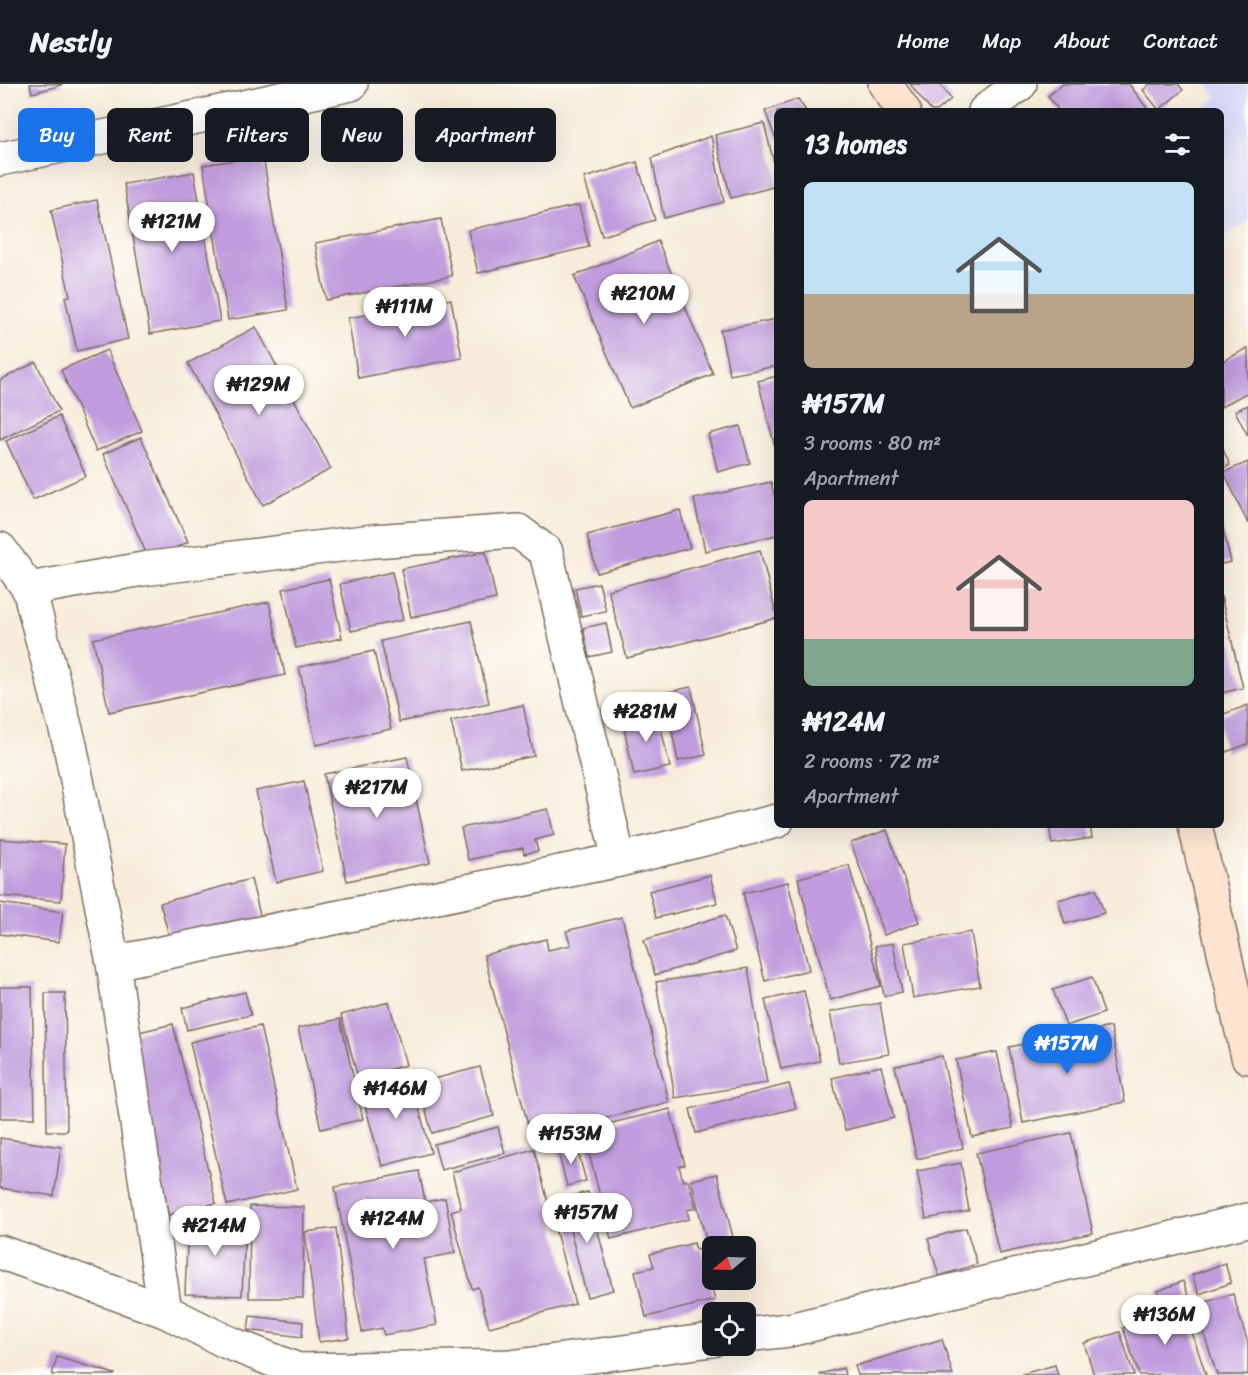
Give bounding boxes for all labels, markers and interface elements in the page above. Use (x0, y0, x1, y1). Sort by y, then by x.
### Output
text: Nestly (30, 17, 111, 66)
text: Home (897, 22, 949, 60)
text: Map (982, 22, 1021, 60)
text: About (1054, 22, 1111, 60)
text: Contact (1144, 22, 1218, 60)
chip: Buy (18, 108, 95, 162)
chip: Rent (107, 108, 193, 162)
chip: Filters (205, 108, 309, 162)
chip: New (321, 108, 403, 162)
chip: Apartment (415, 108, 556, 162)
text: 13 homes (804, 121, 907, 167)
icon: filters (1161, 128, 1194, 161)
pin: ₦121M (130, 202, 214, 253)
text: ₦121M (143, 204, 201, 239)
icon: home (945, 221, 1053, 329)
pin: ₦210M (602, 274, 686, 325)
text: ₦210M (613, 276, 675, 311)
pin: ₦111M (363, 287, 447, 338)
text: ₦111M (377, 289, 433, 324)
pin: ₦129M (217, 365, 301, 416)
text: ₦129M (228, 367, 290, 402)
text: ₦157M (804, 380, 884, 426)
text: 3 rooms · 80 m² (804, 426, 941, 461)
text: Apartment (804, 461, 898, 496)
icon: home (945, 539, 1053, 647)
pin: ₦281M (604, 692, 688, 743)
text: ₦281M (615, 694, 677, 729)
text: ₦124M (804, 698, 885, 744)
text: 2 rooms · 72 m² (804, 744, 940, 779)
pin: ₦217M (335, 768, 419, 819)
text: ₦217M (346, 770, 408, 805)
text: Apartment (804, 779, 898, 814)
pin: ₦157M (1025, 1024, 1109, 1075)
text: ₦157M (1036, 1026, 1098, 1061)
pin: ₦146M (354, 1069, 438, 1120)
text: ₦146M (365, 1071, 427, 1106)
pin: ₦153M (529, 1114, 613, 1165)
text: ₦153M (540, 1116, 602, 1151)
pin: ₦157M (545, 1193, 629, 1244)
text: ₦157M (556, 1195, 618, 1230)
pin: ₦124M (351, 1199, 435, 1250)
text: ₦124M (362, 1201, 424, 1236)
pin: ₦214M (173, 1206, 257, 1257)
text: ₦214M (184, 1208, 246, 1243)
north arrow (702, 1236, 756, 1290)
map controls (702, 1236, 756, 1356)
pin: ₦136M (1123, 1295, 1207, 1346)
text: ₦136M (1135, 1297, 1195, 1332)
button: locate (702, 1302, 756, 1356)

